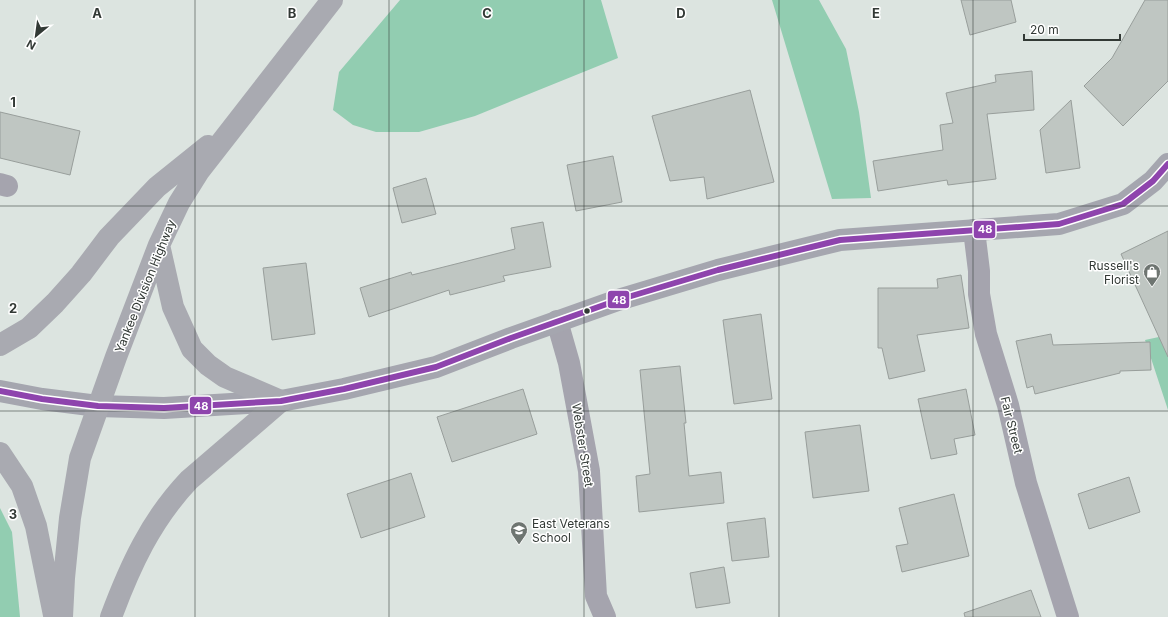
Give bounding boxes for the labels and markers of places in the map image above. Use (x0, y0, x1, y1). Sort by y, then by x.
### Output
place label: Russell's Florist (1089, 258, 1139, 287)
shop icon: Russell's Florist (1142, 262, 1162, 287)
unlabelled marker (582, 306, 592, 316)
place label: East Veterans School (532, 516, 610, 545)
school or university icon: East Veterans School (509, 520, 529, 545)

